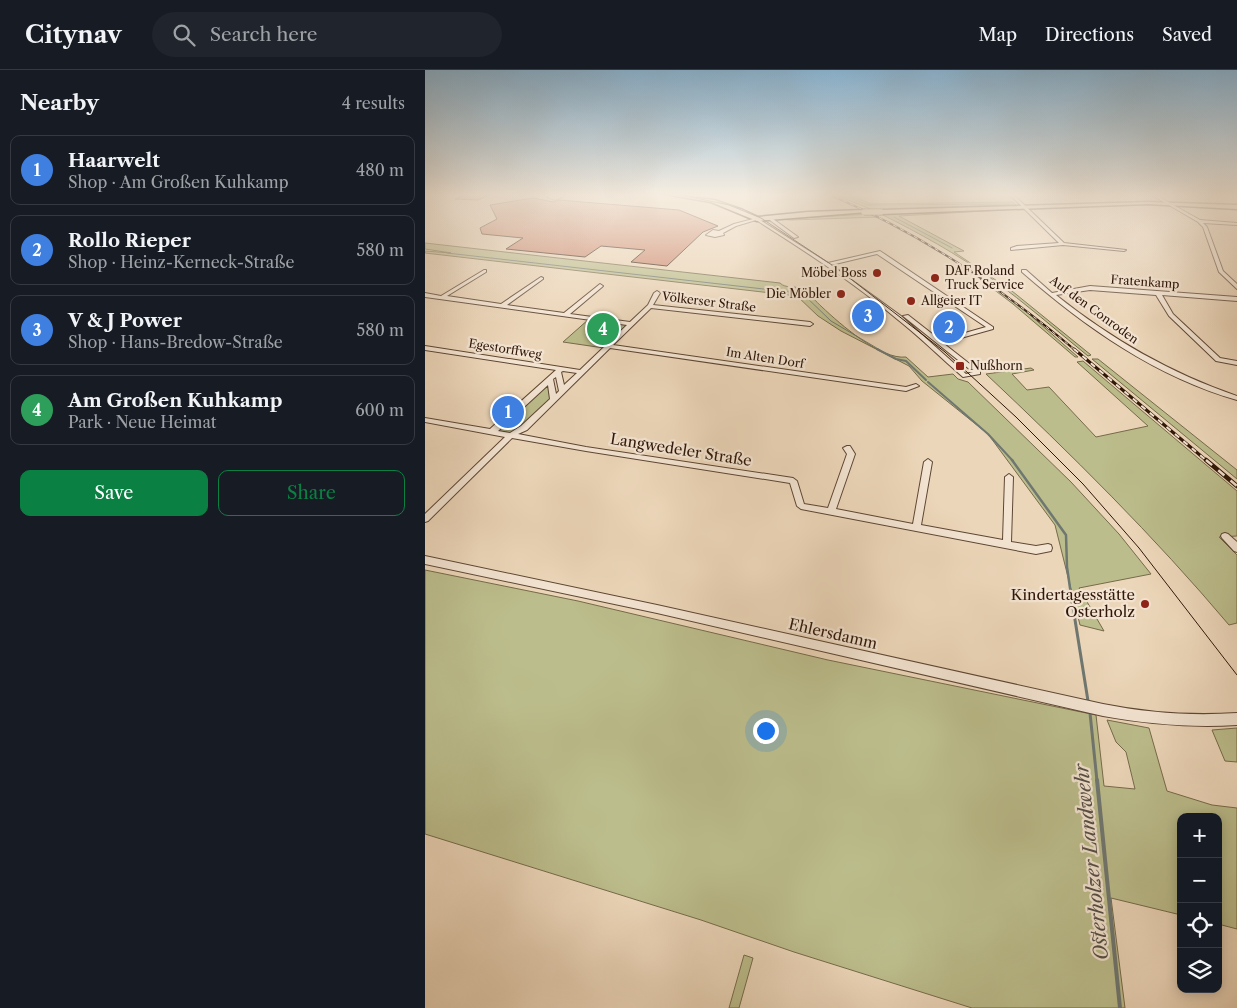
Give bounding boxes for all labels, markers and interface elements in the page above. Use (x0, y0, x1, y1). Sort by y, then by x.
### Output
search box (152, 12, 502, 57)
text: Citynav (25, 20, 122, 49)
icon: search (170, 21, 198, 49)
text: Search here (210, 23, 317, 46)
text: Map (978, 24, 1017, 46)
text: Directions (1045, 24, 1134, 46)
text: Saved (1162, 24, 1212, 46)
text: Nearby (20, 90, 99, 115)
text: 4 results (342, 93, 405, 113)
text: Haarwelt (68, 149, 160, 172)
text: 1 (33, 160, 41, 180)
text: 480 m (356, 160, 404, 180)
text: Shop · Am Großen Kuhkamp (68, 172, 289, 192)
text: Rollo Rieper (68, 229, 191, 252)
text: 2 (32, 240, 42, 260)
text: 580 m (357, 240, 404, 260)
text: Shop · Heinz-Kerneck-Straße (68, 252, 294, 272)
place label: DAF Roland Truck Service (945, 263, 1024, 292)
place label: Möbel Boss (801, 265, 867, 280)
marker: Möbel Boss (871, 267, 883, 279)
marker: DAF Roland Truck Service (929, 272, 941, 284)
street label: Auf den Conroden (1046, 272, 1142, 347)
street label: Fratenkamp (1110, 272, 1180, 291)
place label: Die Möbler (766, 286, 831, 301)
street label: Völkerser Straße (660, 288, 757, 315)
marker: Die Möbler (835, 288, 847, 300)
place label: Allgeier IT (920, 293, 982, 308)
marker: Allgeier IT (905, 295, 917, 307)
pin: 3 (852, 297, 884, 335)
pin: 2 (933, 308, 965, 346)
text: V & J Power (68, 309, 182, 332)
pin: 4 (587, 310, 619, 348)
text: 3 (32, 320, 42, 340)
text: 580 m (357, 320, 404, 340)
text: Shop · Hans-Bredow-Straße (68, 332, 283, 352)
street label: Egestorffweg (467, 335, 543, 362)
street label: Im Alten Dorf (725, 344, 807, 371)
place label: Nußhorn (970, 358, 1023, 373)
marker: Nußhorn (954, 360, 966, 372)
text: Am Großen Kuhkamp (68, 389, 282, 412)
pin: 1 (492, 393, 524, 431)
text: 4 (32, 400, 42, 420)
text: 600 m (355, 400, 404, 420)
text: Park · Neue Heimat (68, 412, 217, 432)
street label: Langwedeler Straße (609, 429, 753, 470)
button: Save (20, 470, 208, 516)
button: Share (218, 470, 405, 516)
place label: Kindertagesstätte Osterholz (1011, 585, 1135, 621)
marker: Kindertagesstätte Osterholz (1139, 598, 1151, 610)
street label: Ehlersdamm (787, 614, 879, 653)
your location (753, 718, 779, 744)
water label: Osterholzer Landwehr (1070, 761, 1113, 961)
map controls (1177, 813, 1222, 993)
button: + (1177, 813, 1222, 858)
button: − (1177, 858, 1222, 903)
button: locate (1177, 903, 1222, 948)
button: layers (1177, 948, 1222, 993)

